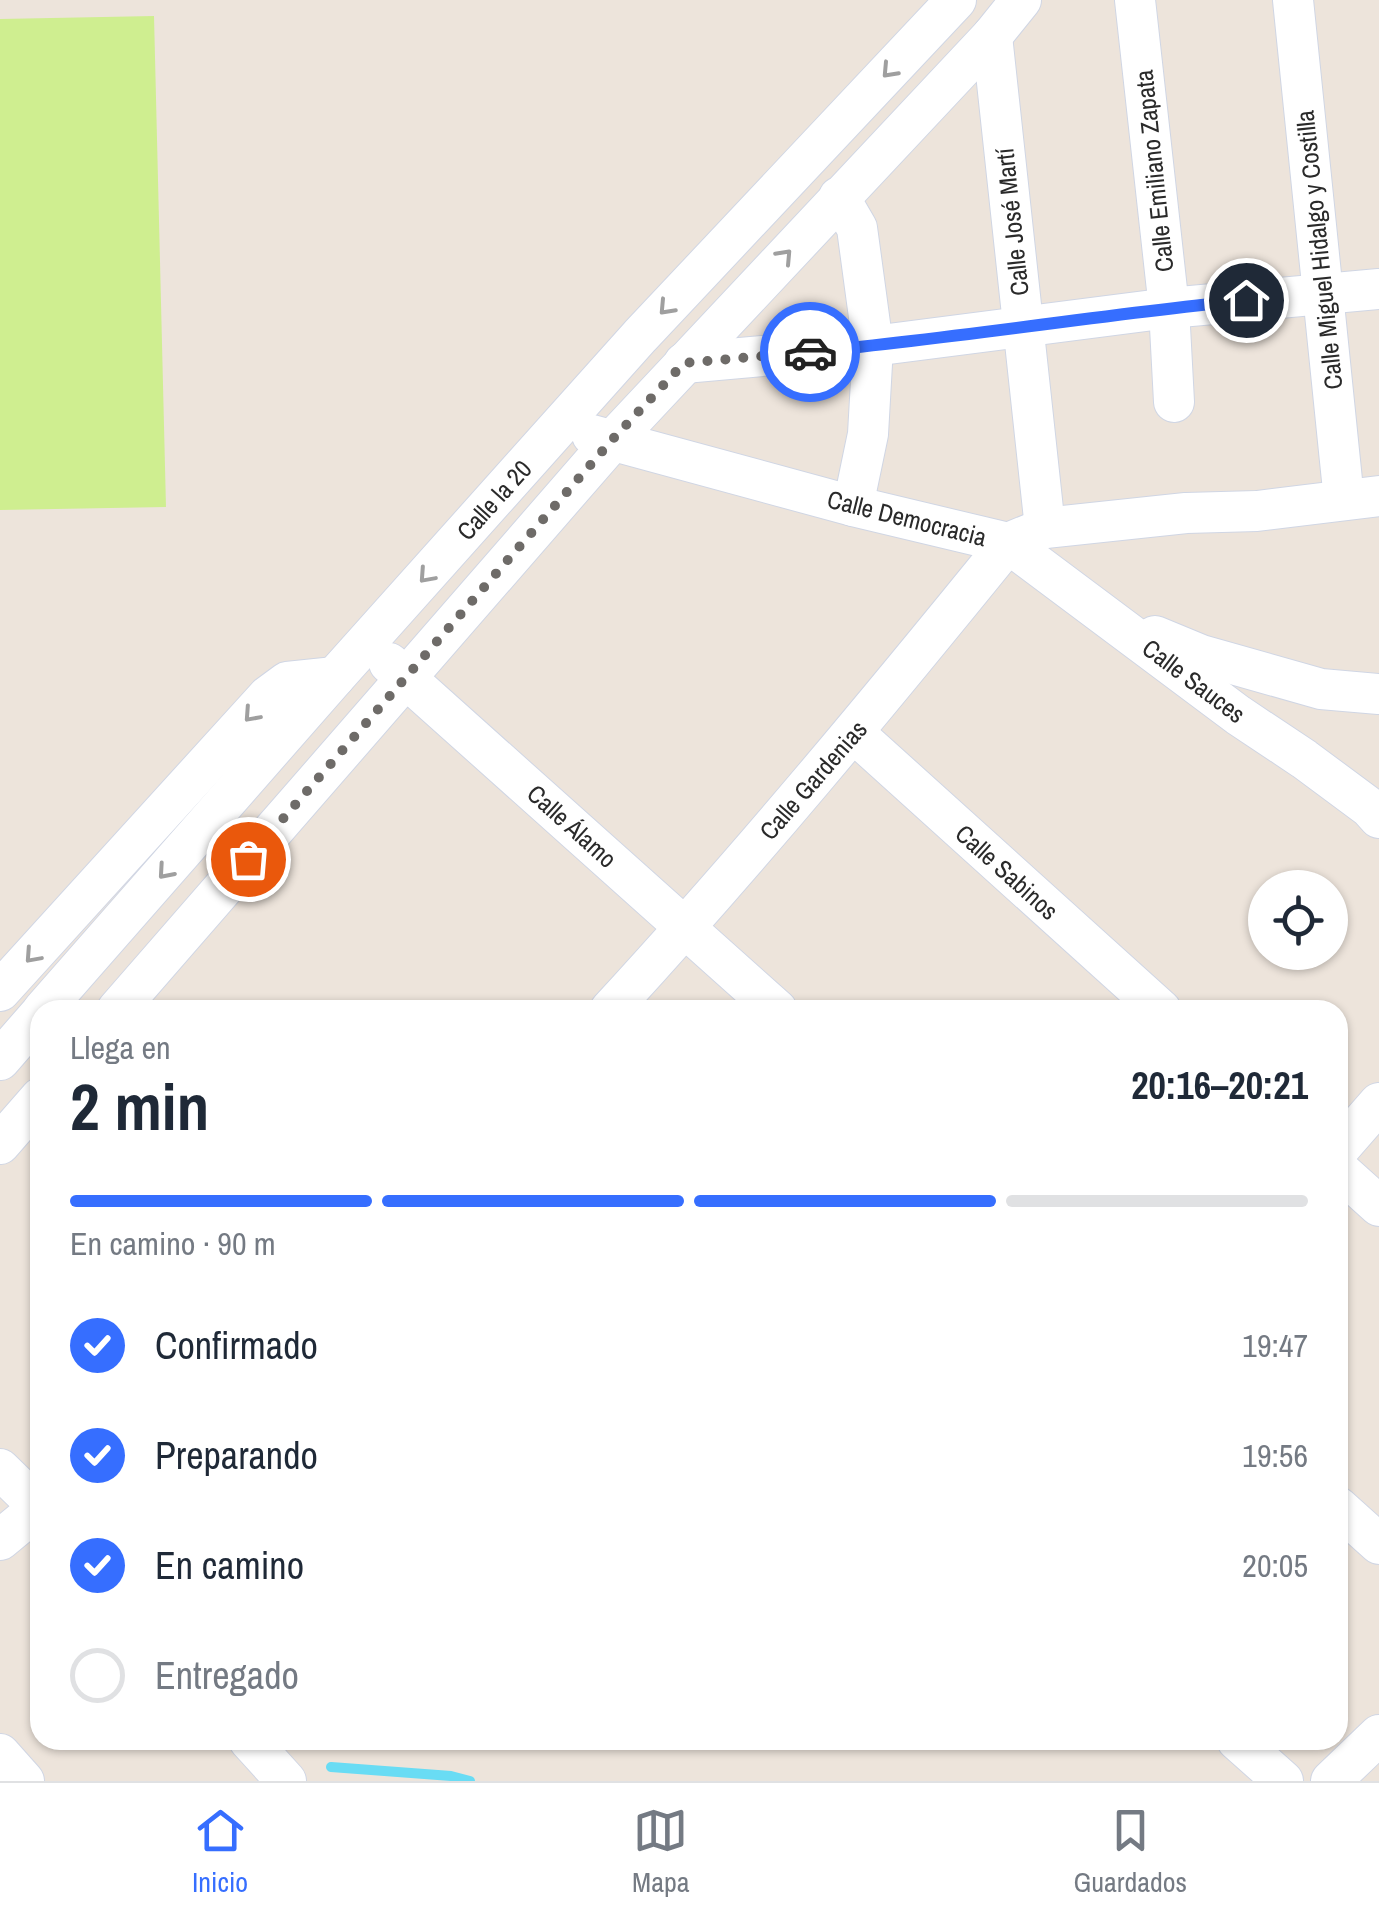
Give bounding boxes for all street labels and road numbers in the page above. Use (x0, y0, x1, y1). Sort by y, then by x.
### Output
street label: Calle Emiliano Zapata (1126, 68, 1182, 274)
street label: Calle Miguel Hidalgo y Costilla (1287, 108, 1351, 391)
street label: Calle José Martí (987, 146, 1037, 297)
street label: Calle la 20 (449, 453, 539, 547)
street label: Calle Democracia (824, 482, 991, 554)
street label: Calle Sauces (1136, 631, 1252, 731)
street label: Calle Gardenias (752, 713, 874, 847)
street label: Calle Álamo (520, 777, 624, 875)
street label: Calle Sabinos (948, 817, 1066, 927)

